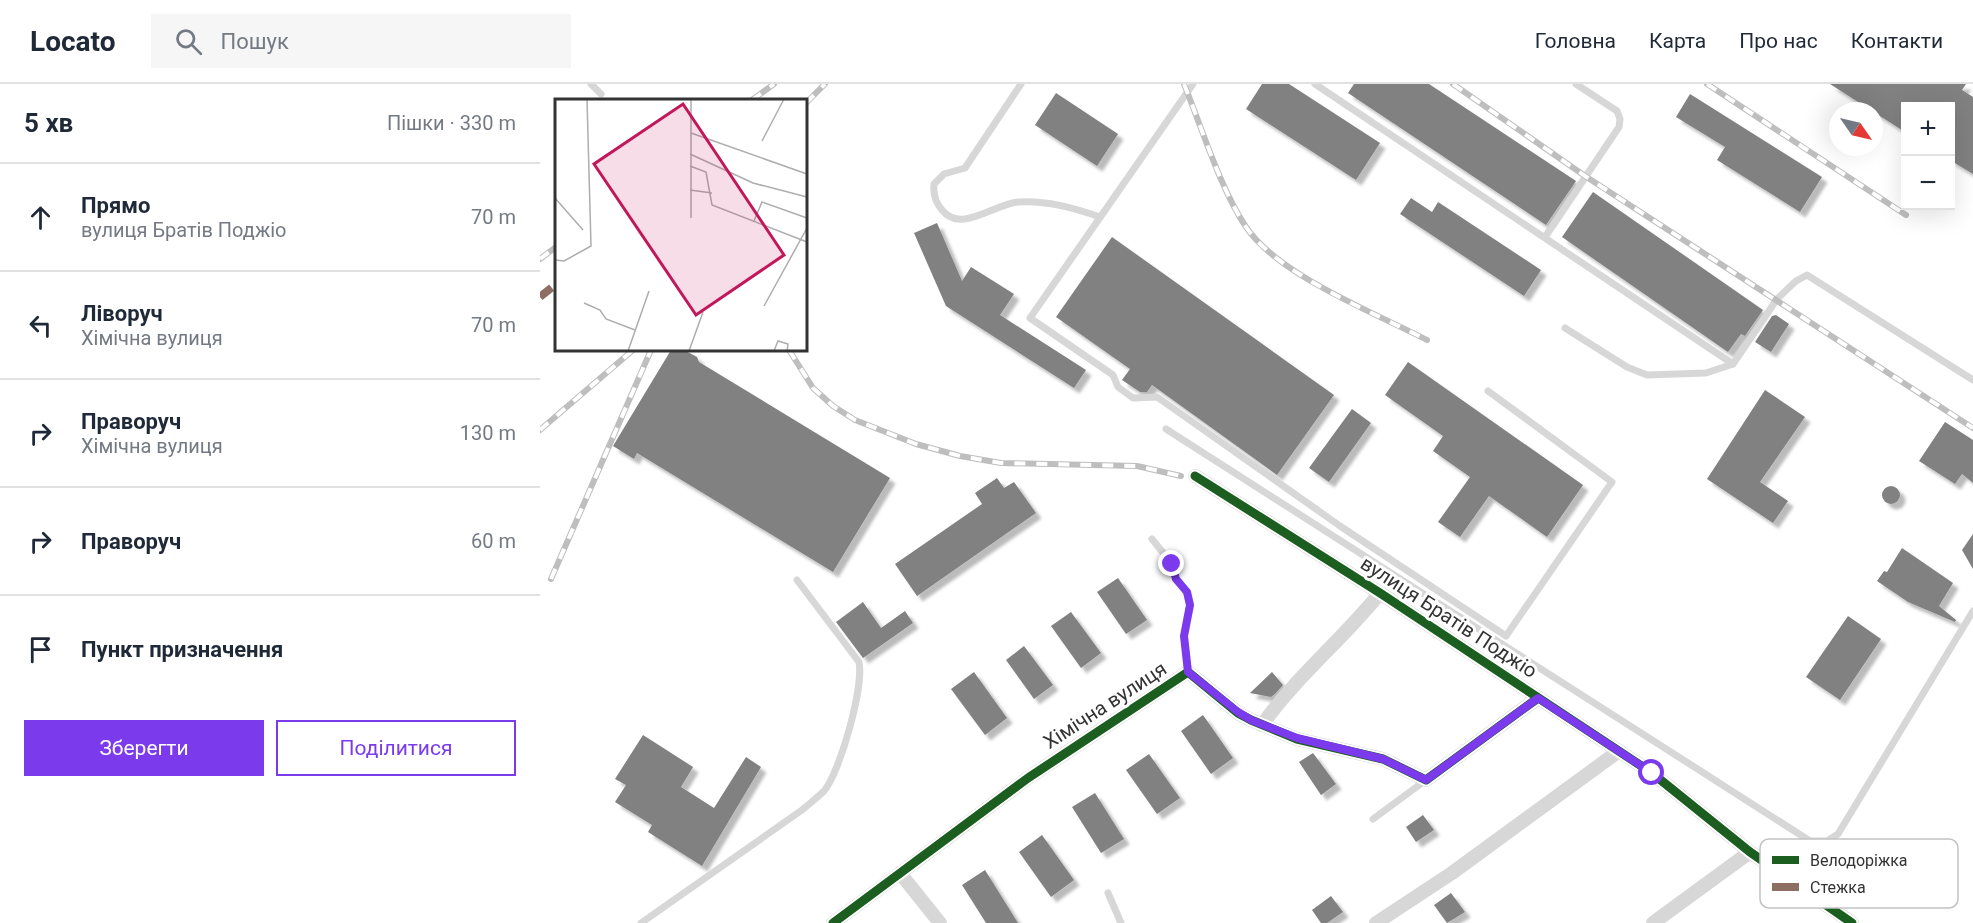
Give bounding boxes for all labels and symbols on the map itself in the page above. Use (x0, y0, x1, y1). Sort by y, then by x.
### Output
inset map (555, 99, 807, 351)
north arrow (1829, 102, 1883, 156)
route end (1158, 550, 1184, 576)
street label: вулиця Братів Поджіо (1356, 551, 1542, 683)
street label: Хімічна вулиця (1039, 656, 1171, 754)
route start (1638, 759, 1664, 785)
legend (1760, 839, 1958, 908)
text: Велодоріжка (1810, 851, 1908, 870)
text: Стежка (1810, 878, 1866, 897)

